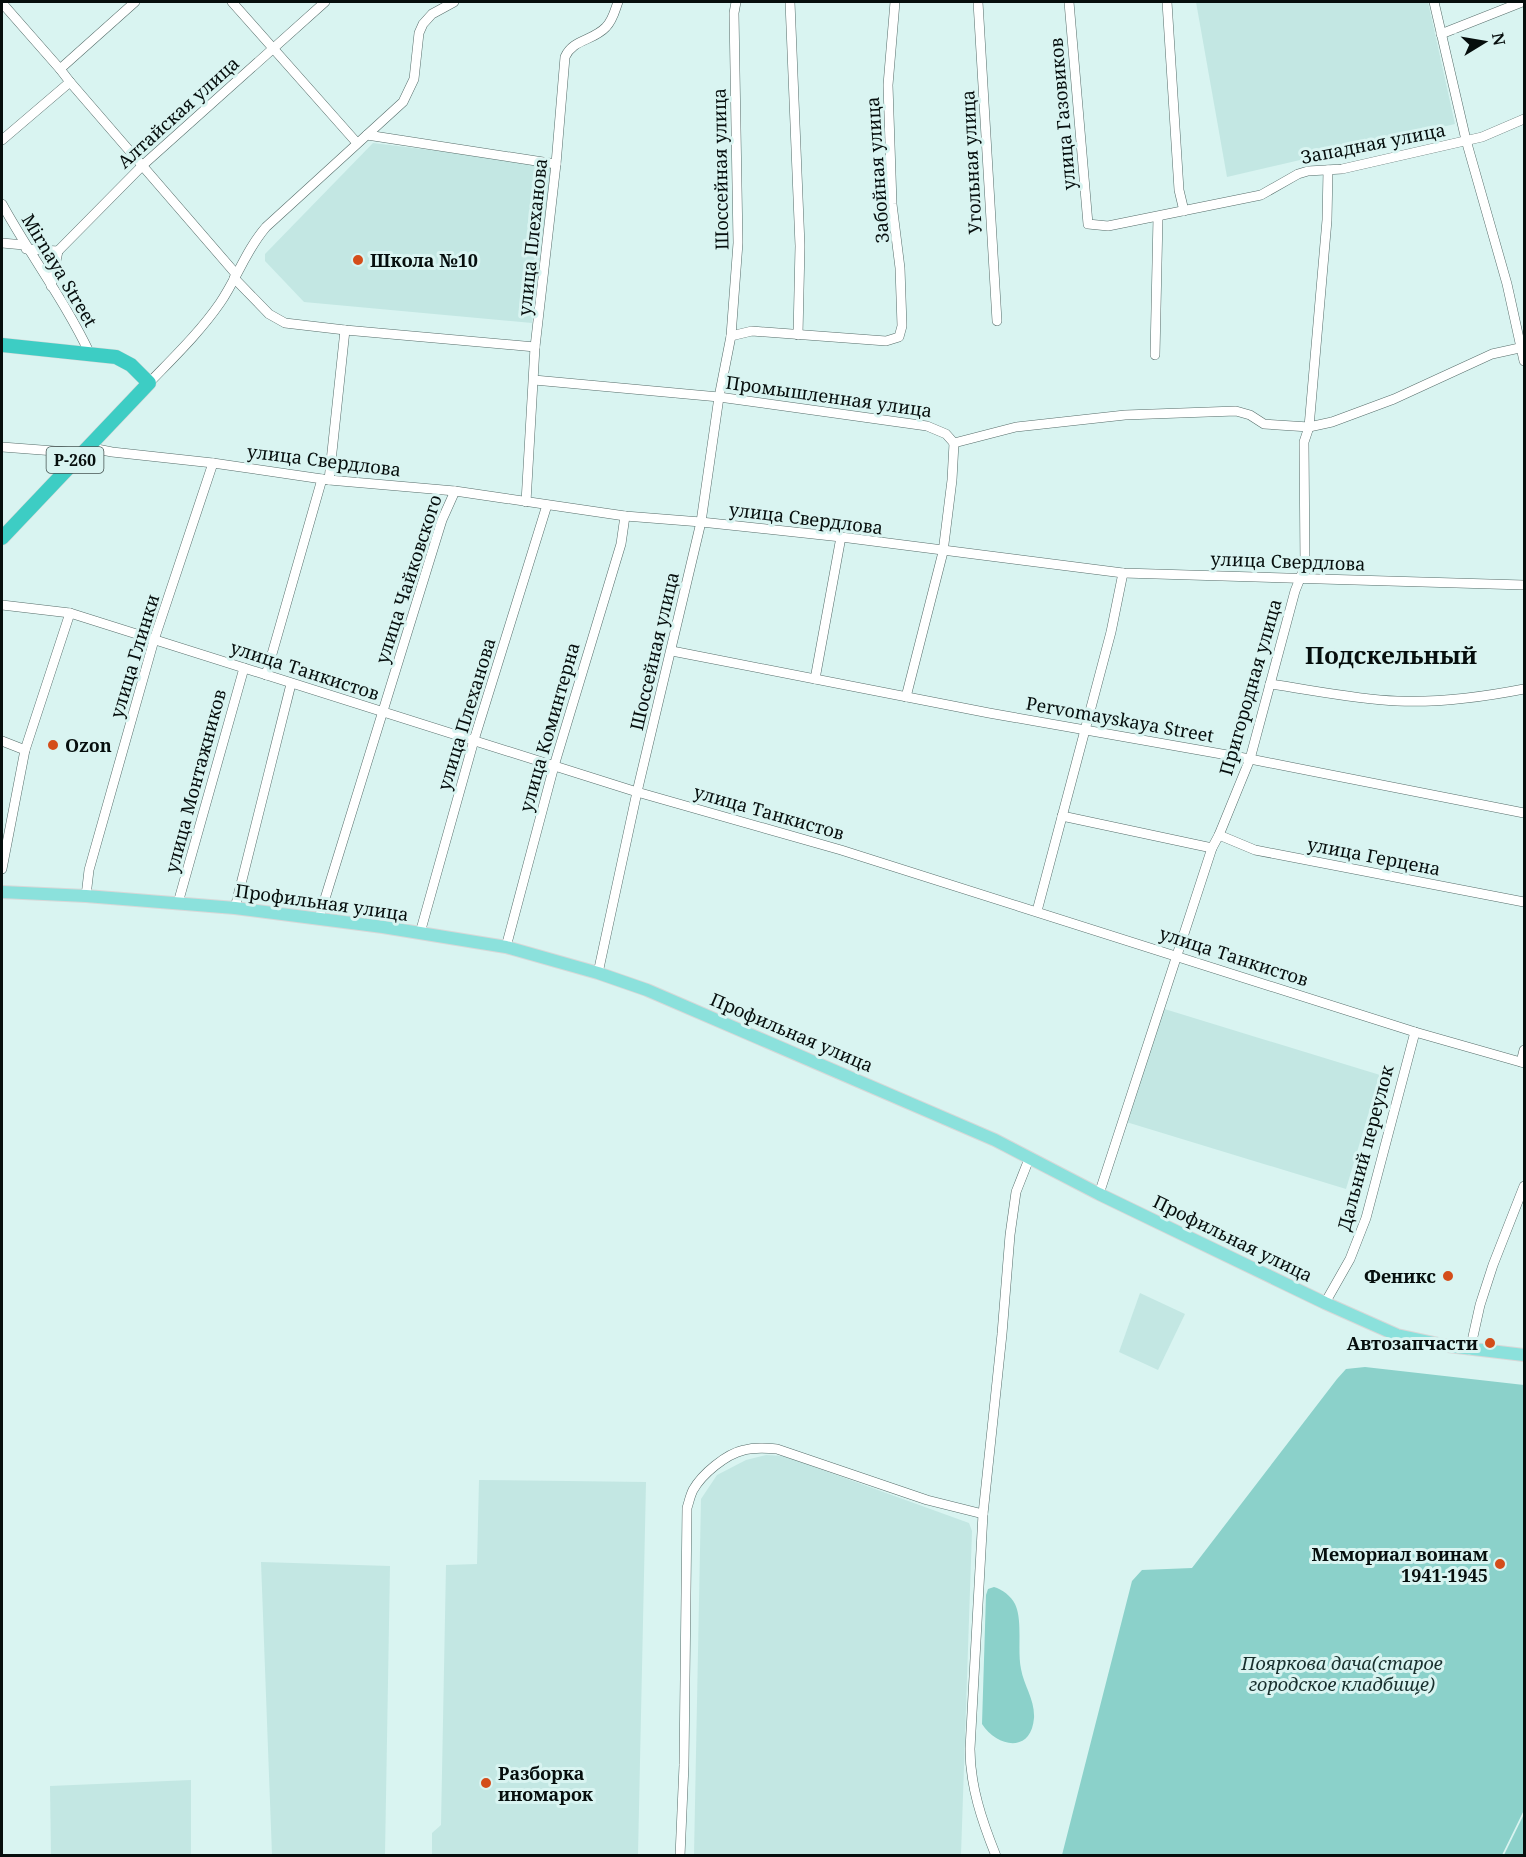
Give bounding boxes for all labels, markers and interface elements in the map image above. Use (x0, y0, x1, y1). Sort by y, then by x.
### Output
north arrow (1454, 12, 1514, 72)
text: N (1487, 31, 1511, 48)
street label: улица Газовиков (1043, 37, 1081, 191)
street label: Алтайская улица (112, 51, 244, 173)
street label: Шоссейная улица (707, 88, 733, 250)
street label: Угольная улица (955, 89, 987, 235)
street label: Забойная улица (860, 96, 894, 244)
street label: Западная улица (1299, 117, 1447, 169)
street label: улица Плеханова (512, 157, 552, 317)
street label: Mirnaya Street (17, 209, 103, 331)
place label: Школа №10 (370, 248, 478, 272)
marker: Школа №10 (351, 253, 365, 267)
street label: Промышленная улица (724, 370, 934, 422)
street label: улица Свердлова (246, 439, 402, 481)
road number: Р-260 (46, 447, 104, 473)
street label: улица Чайковского (369, 492, 447, 666)
street label: улица Свердлова (728, 497, 884, 539)
street label: улица Свердлова (1210, 546, 1366, 576)
street label: Шоссейная улица (624, 569, 684, 733)
street label: улица Глинки (104, 591, 164, 721)
street label: Пригородная улица (1213, 596, 1287, 778)
street label: улица Танкистов (227, 635, 383, 705)
street label: улица Плеханова (431, 635, 501, 793)
district label: Подскельный (1305, 638, 1477, 671)
street label: улица Коминтерна (513, 639, 585, 815)
street label: улица Монтажников (159, 686, 231, 876)
street label: Pervomayskaya Street (1024, 691, 1216, 747)
place label: Ozon (65, 733, 112, 757)
marker: Ozon (46, 738, 60, 752)
street label: улица Танкистов (691, 779, 847, 845)
street label: улица Герцена (1305, 831, 1443, 881)
street label: Профильная улица (234, 878, 410, 926)
street label: улица Танкистов (1156, 921, 1312, 991)
street label: Профильная улица (707, 987, 877, 1077)
street label: Дальний переулок (1331, 1062, 1399, 1233)
street label: Профильная улица (1149, 1189, 1317, 1287)
place label: Феникс (1364, 1264, 1436, 1288)
marker: Феникс (1441, 1269, 1455, 1283)
place label: Автозапчасти (1347, 1331, 1478, 1355)
marker: Автозапчасти (1483, 1336, 1497, 1350)
place label: Мемориал воинам 1941-1945 (1312, 1542, 1489, 1587)
marker: Мемориал воинам 1941-1945 (1493, 1557, 1507, 1571)
park label: Пояркова дача(старое городское кладбище) (1240, 1651, 1443, 1696)
place label: Разборка иномарок (498, 1761, 594, 1806)
marker: Разборка иномарок (479, 1776, 493, 1790)

